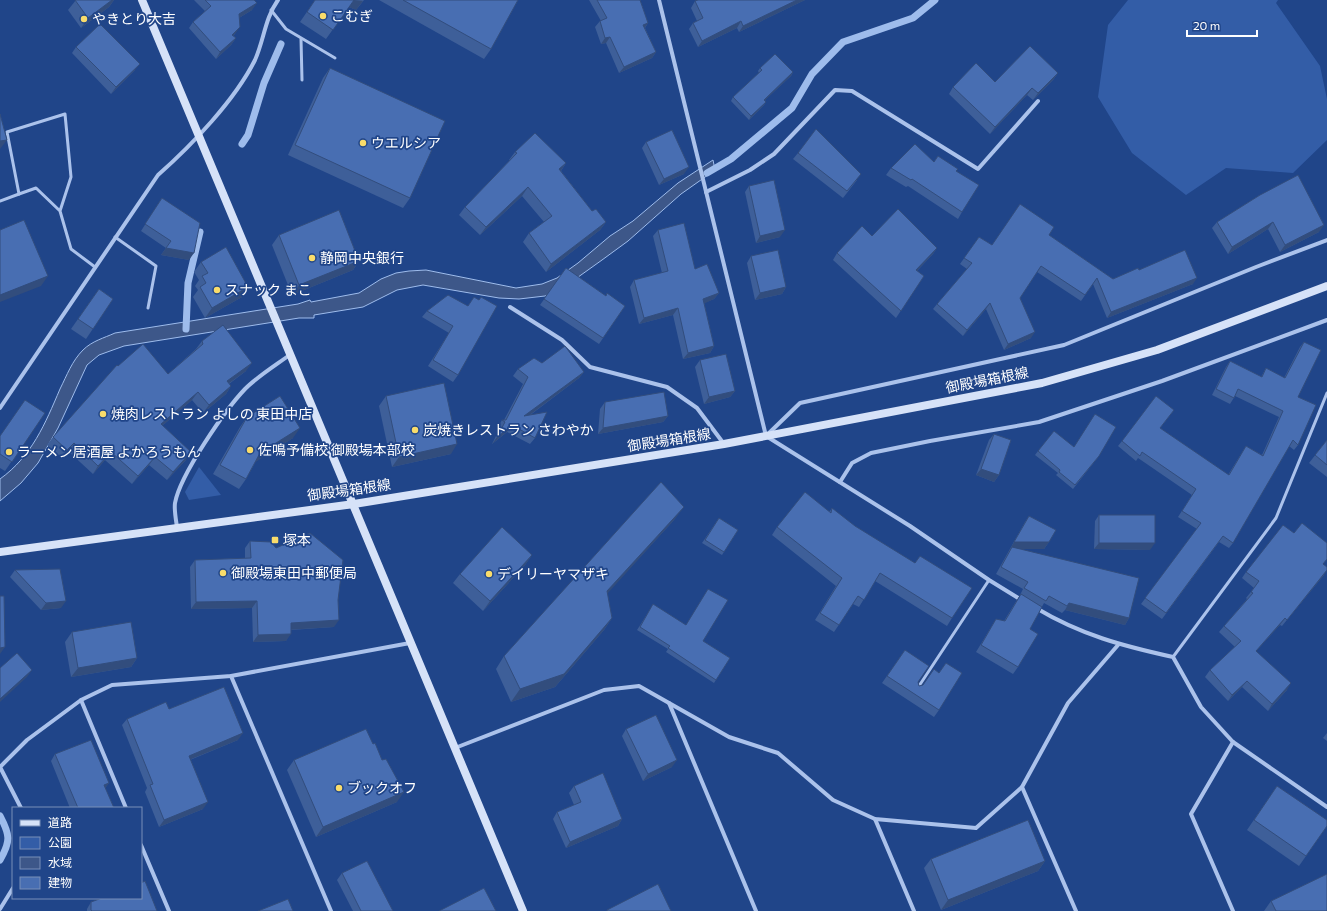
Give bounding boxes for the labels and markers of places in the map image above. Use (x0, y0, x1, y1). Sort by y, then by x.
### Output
place label: こむぎ (331, 7, 373, 24)
place label: やきとり大吉 (92, 10, 176, 27)
marker: こむぎ (318, 11, 328, 21)
marker: やきとり大吉 (79, 14, 89, 24)
place label: ウエルシア (371, 134, 441, 151)
marker: ウエルシア (358, 138, 368, 148)
place label: 静岡中央銀行 (320, 249, 404, 266)
marker: 静岡中央銀行 (307, 253, 317, 263)
place label: スナック まこ (225, 281, 312, 298)
marker: スナック まこ (212, 285, 222, 295)
place label: 焼肉レストラン よしの 東田中店 (111, 405, 312, 422)
marker: 焼肉レストラン よしの 東田中店 (98, 409, 108, 419)
place label: 炭焼きレストラン さわやか (423, 421, 594, 438)
marker: 炭焼きレストラン さわやか (410, 425, 420, 435)
place label: 佐鳴予備校 御殿場本部校 (258, 441, 415, 458)
place label: ラーメン居酒屋 よかろうもん (17, 443, 201, 460)
marker: 佐鳴予備校 御殿場本部校 (245, 445, 255, 455)
marker: ラーメン居酒屋 よかろうもん (4, 447, 14, 457)
place label: 塚本 (283, 531, 311, 548)
marker: 塚本 (270, 535, 280, 545)
place label: 御殿場東田中郵便局 (231, 564, 357, 581)
place label: デイリーヤマザキ (497, 565, 609, 582)
marker: 御殿場東田中郵便局 (218, 568, 228, 578)
marker: デイリーヤマザキ (484, 569, 494, 579)
place label: ブックオフ (347, 779, 417, 796)
marker: ブックオフ (334, 783, 344, 793)

